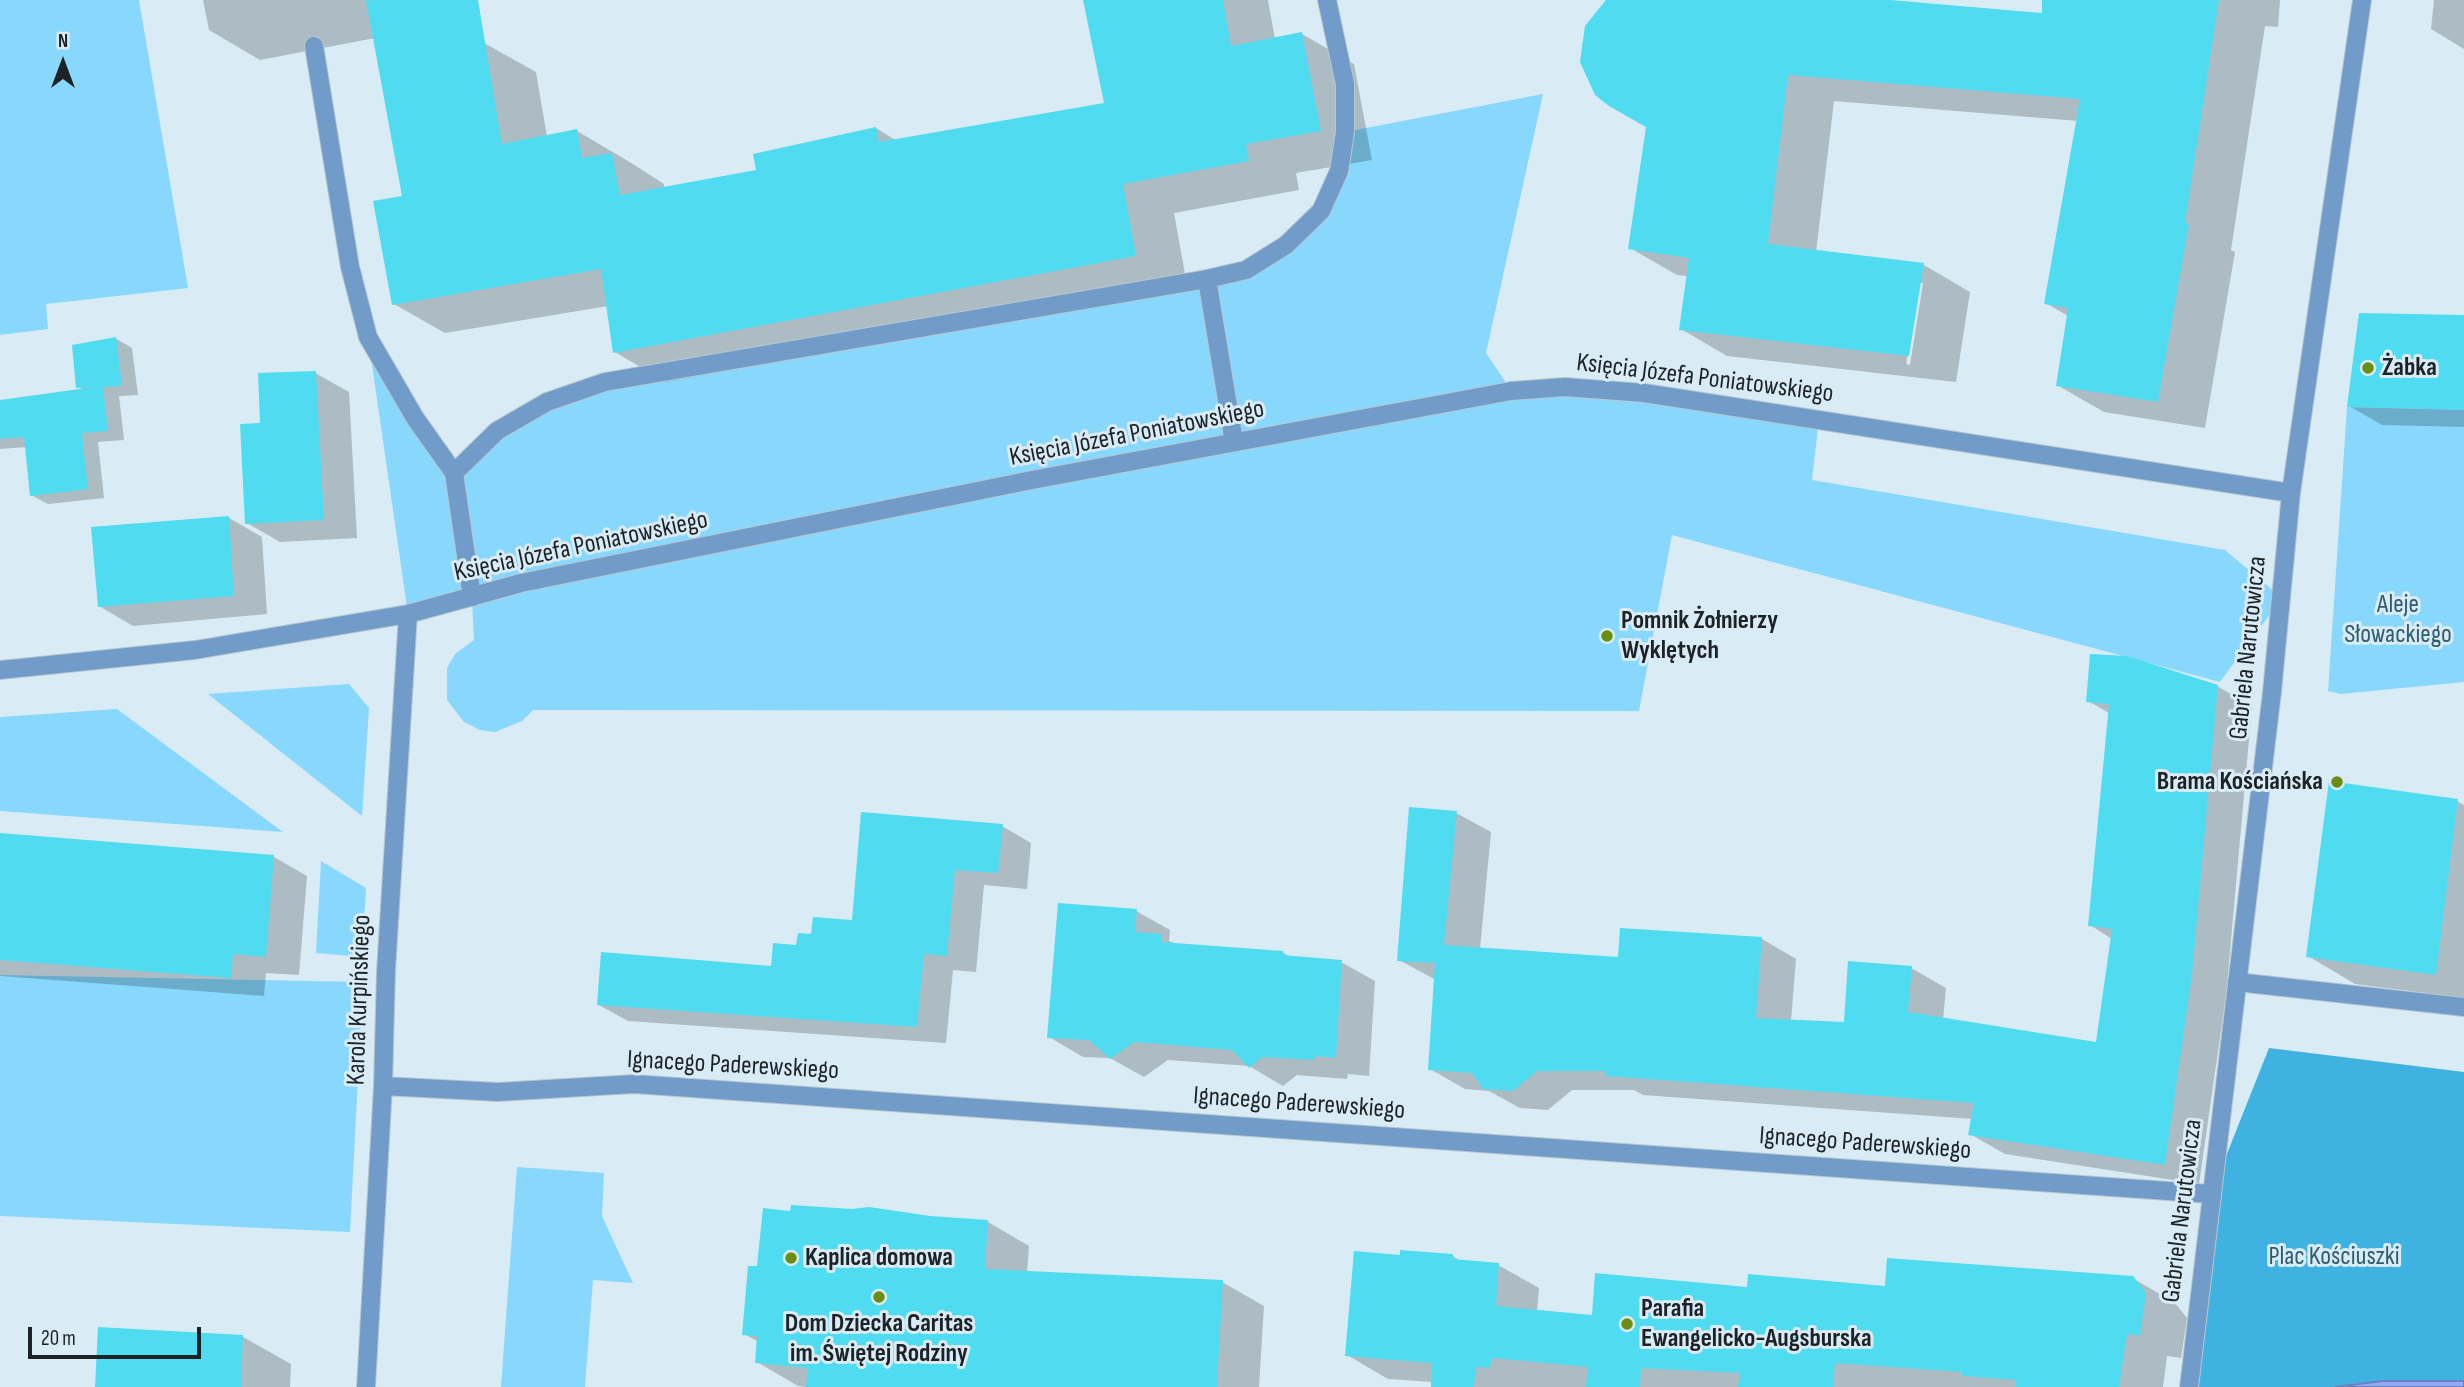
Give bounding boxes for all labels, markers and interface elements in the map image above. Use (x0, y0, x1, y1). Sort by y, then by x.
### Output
north arrow (28, 28, 98, 98)
text: N (58, 30, 68, 53)
street label: Księcia Józefa Poniatowskiego (1575, 348, 1835, 410)
place label: Żabka (2382, 352, 2437, 384)
marker: Żabka (2360, 360, 2376, 376)
street label: Księcia Józefa Poniatowskiego (1007, 394, 1267, 474)
street label: Księcia Józefa Poniatowskiego (451, 505, 711, 589)
street label: Gabriela Narutowicza (2224, 555, 2274, 741)
park label: Aleje Słowackiego (2344, 589, 2452, 650)
place label: Pomnik Żołnierzy Wyklętych (1621, 605, 1778, 666)
marker: Pomnik Żołnierzy Wyklętych (1599, 628, 1615, 644)
place label: Brama Kościańska (2157, 766, 2323, 798)
marker: Brama Kościańska (2329, 774, 2345, 790)
street label: Karola Kurpińskiego (341, 914, 379, 1086)
street label: Ignacego Paderewskiego (626, 1045, 840, 1087)
street label: Ignacego Paderewskiego (1192, 1081, 1406, 1127)
street label: Gabriela Narutowicza (2156, 1118, 2210, 1304)
street label: Ignacego Paderewskiego (1758, 1121, 1972, 1167)
park label: Plac Kościuszki (2269, 1241, 2399, 1273)
place label: Kaplica domowa (805, 1242, 953, 1274)
marker: Kaplica domowa (783, 1250, 799, 1266)
marker: Dom Dziecka Caritas im. Świętej Rodziny (871, 1289, 887, 1305)
place label: Parafia Ewangelicko-Augsburska (1641, 1293, 1872, 1354)
place label: Dom Dziecka Caritas im. Świętej Rodziny (785, 1308, 973, 1370)
scale bar (32, 1314, 205, 1358)
marker: Parafia Ewangelicko-Augsburska (1619, 1316, 1635, 1332)
text: 20 m (41, 1326, 76, 1351)

